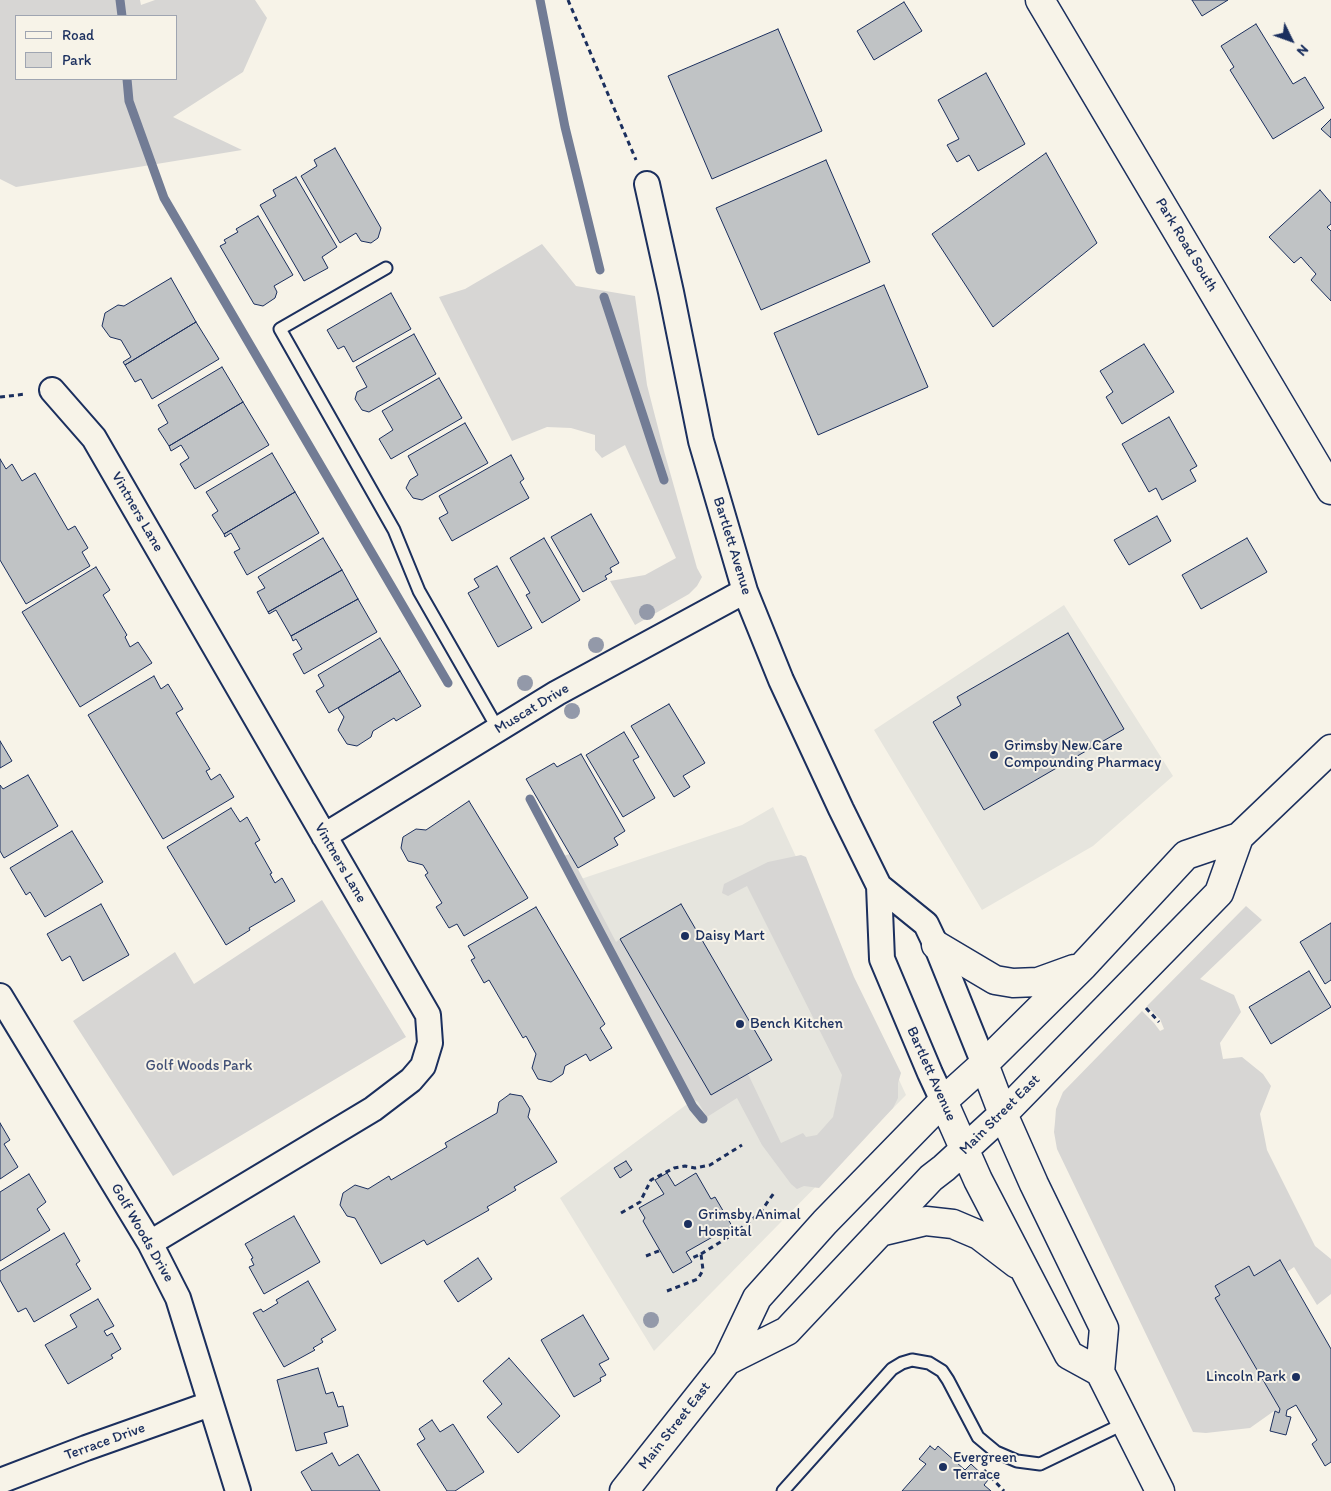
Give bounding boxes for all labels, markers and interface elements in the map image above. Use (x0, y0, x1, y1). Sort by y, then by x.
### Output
legend (15, 15, 178, 80)
north arrow (1266, 15, 1316, 65)
text: Road (62, 26, 94, 44)
text: N (1293, 41, 1312, 60)
text: Park (62, 51, 92, 69)
street label: Park Road South (1151, 195, 1221, 295)
street label: Vintners Lane (107, 469, 167, 555)
street label: Bartlett Avenue (709, 495, 755, 597)
street label: Muscat Drive (491, 680, 573, 738)
place label: Grimsby New Care Compounding Pharmacy (1004, 737, 1161, 772)
marker: Grimsby New Care Compounding Pharmacy (988, 749, 1000, 761)
street label: Vintners Lane (310, 820, 370, 906)
place label: Daisy Mart (695, 927, 765, 945)
marker: Daisy Mart (679, 930, 691, 942)
place label: Bench Kitchen (750, 1015, 843, 1033)
marker: Bench Kitchen (734, 1018, 746, 1030)
street label: Bartlett Avenue (902, 1024, 960, 1124)
park label: Golf Woods Park (146, 1057, 252, 1075)
street label: Main Street East (956, 1071, 1044, 1159)
street label: Golf Woods Drive (106, 1180, 178, 1286)
place label: Grimsby Animal Hospital (698, 1206, 801, 1241)
marker: Grimsby Animal Hospital (682, 1218, 694, 1230)
place label: Lincoln Park (1206, 1368, 1286, 1386)
marker: Lincoln Park (1290, 1371, 1302, 1383)
street label: Main Street East (635, 1378, 715, 1474)
street label: Terrace Drive (62, 1419, 148, 1465)
place label: Evergreen Terrace (953, 1449, 1017, 1484)
marker: Evergreen Terrace (937, 1461, 949, 1473)

